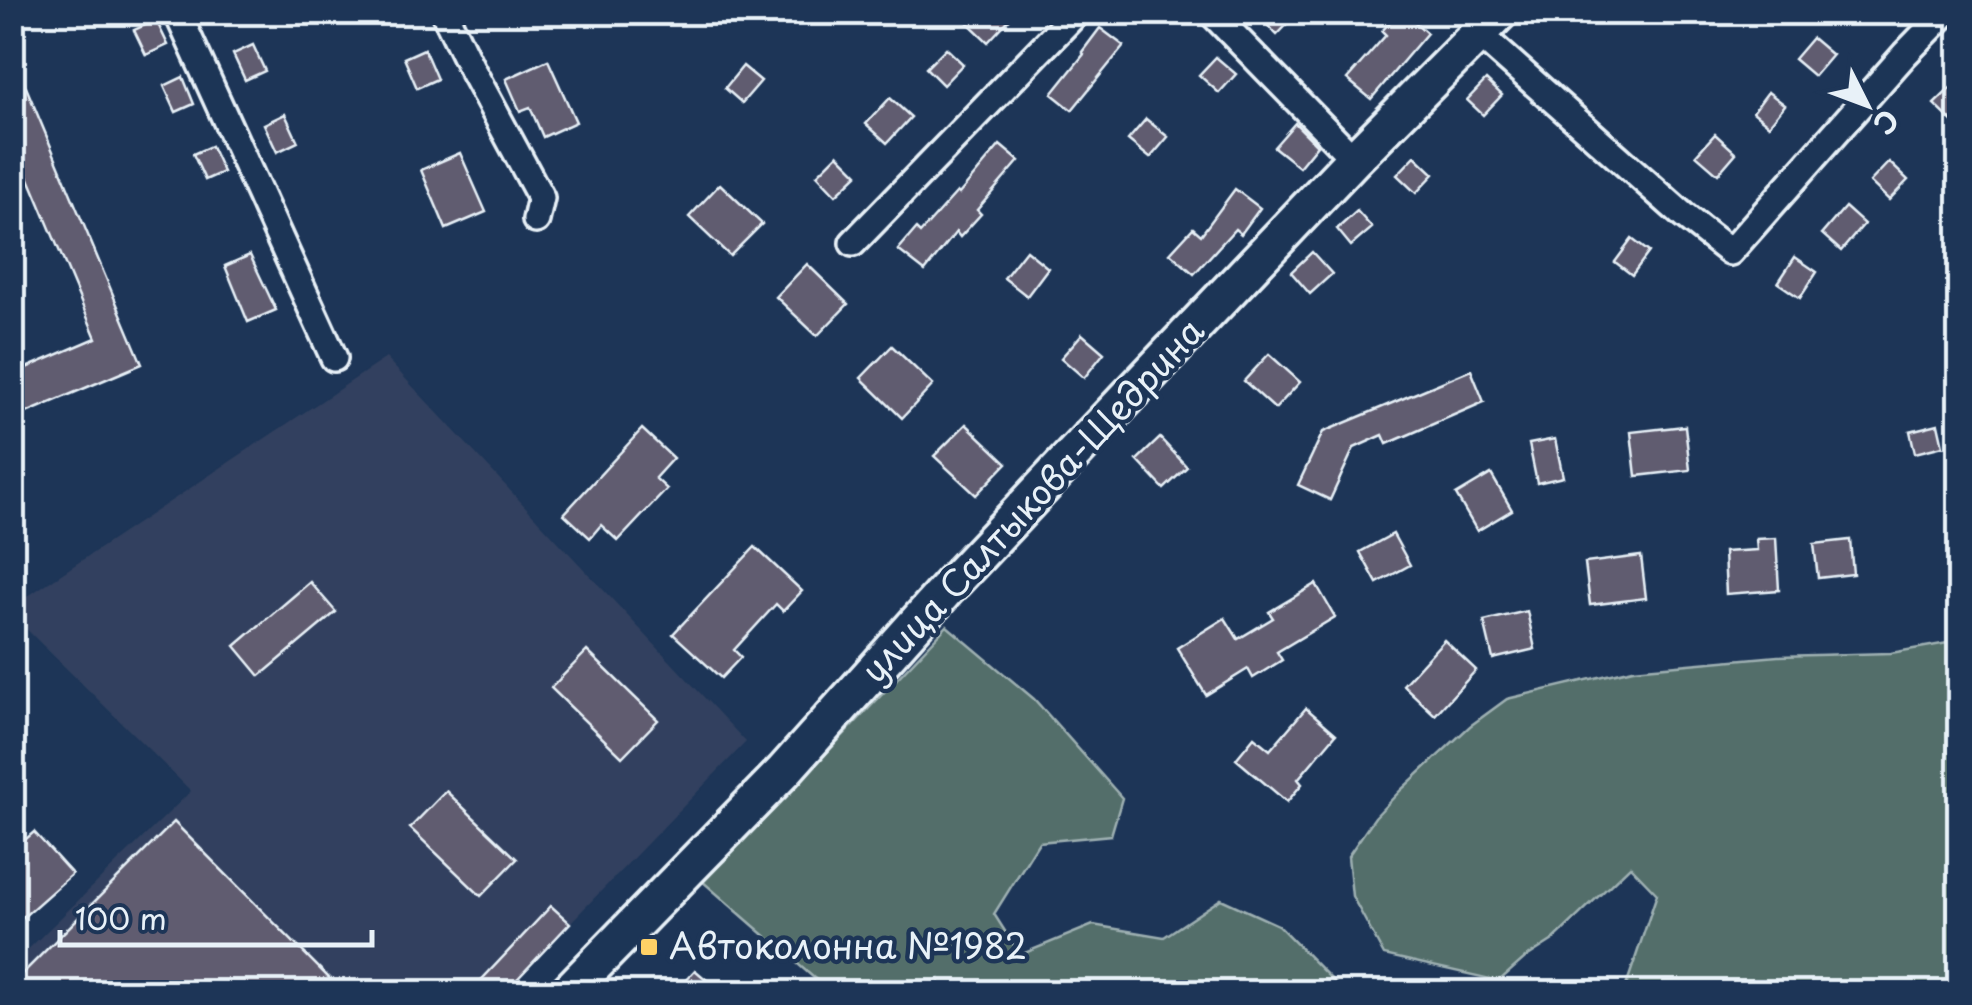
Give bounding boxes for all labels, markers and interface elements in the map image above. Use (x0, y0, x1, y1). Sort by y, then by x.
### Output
north arrow (1817, 55, 1917, 155)
text: С (1864, 101, 1910, 145)
street label: улица Салтыкова-Щедрина (847, 305, 1215, 694)
scale bar (60, 885, 372, 947)
text: 100 m (75, 895, 167, 940)
place label: Автоколонна №1982 (669, 918, 1027, 971)
marker: Автоколонна №1982 (638, 936, 660, 958)

